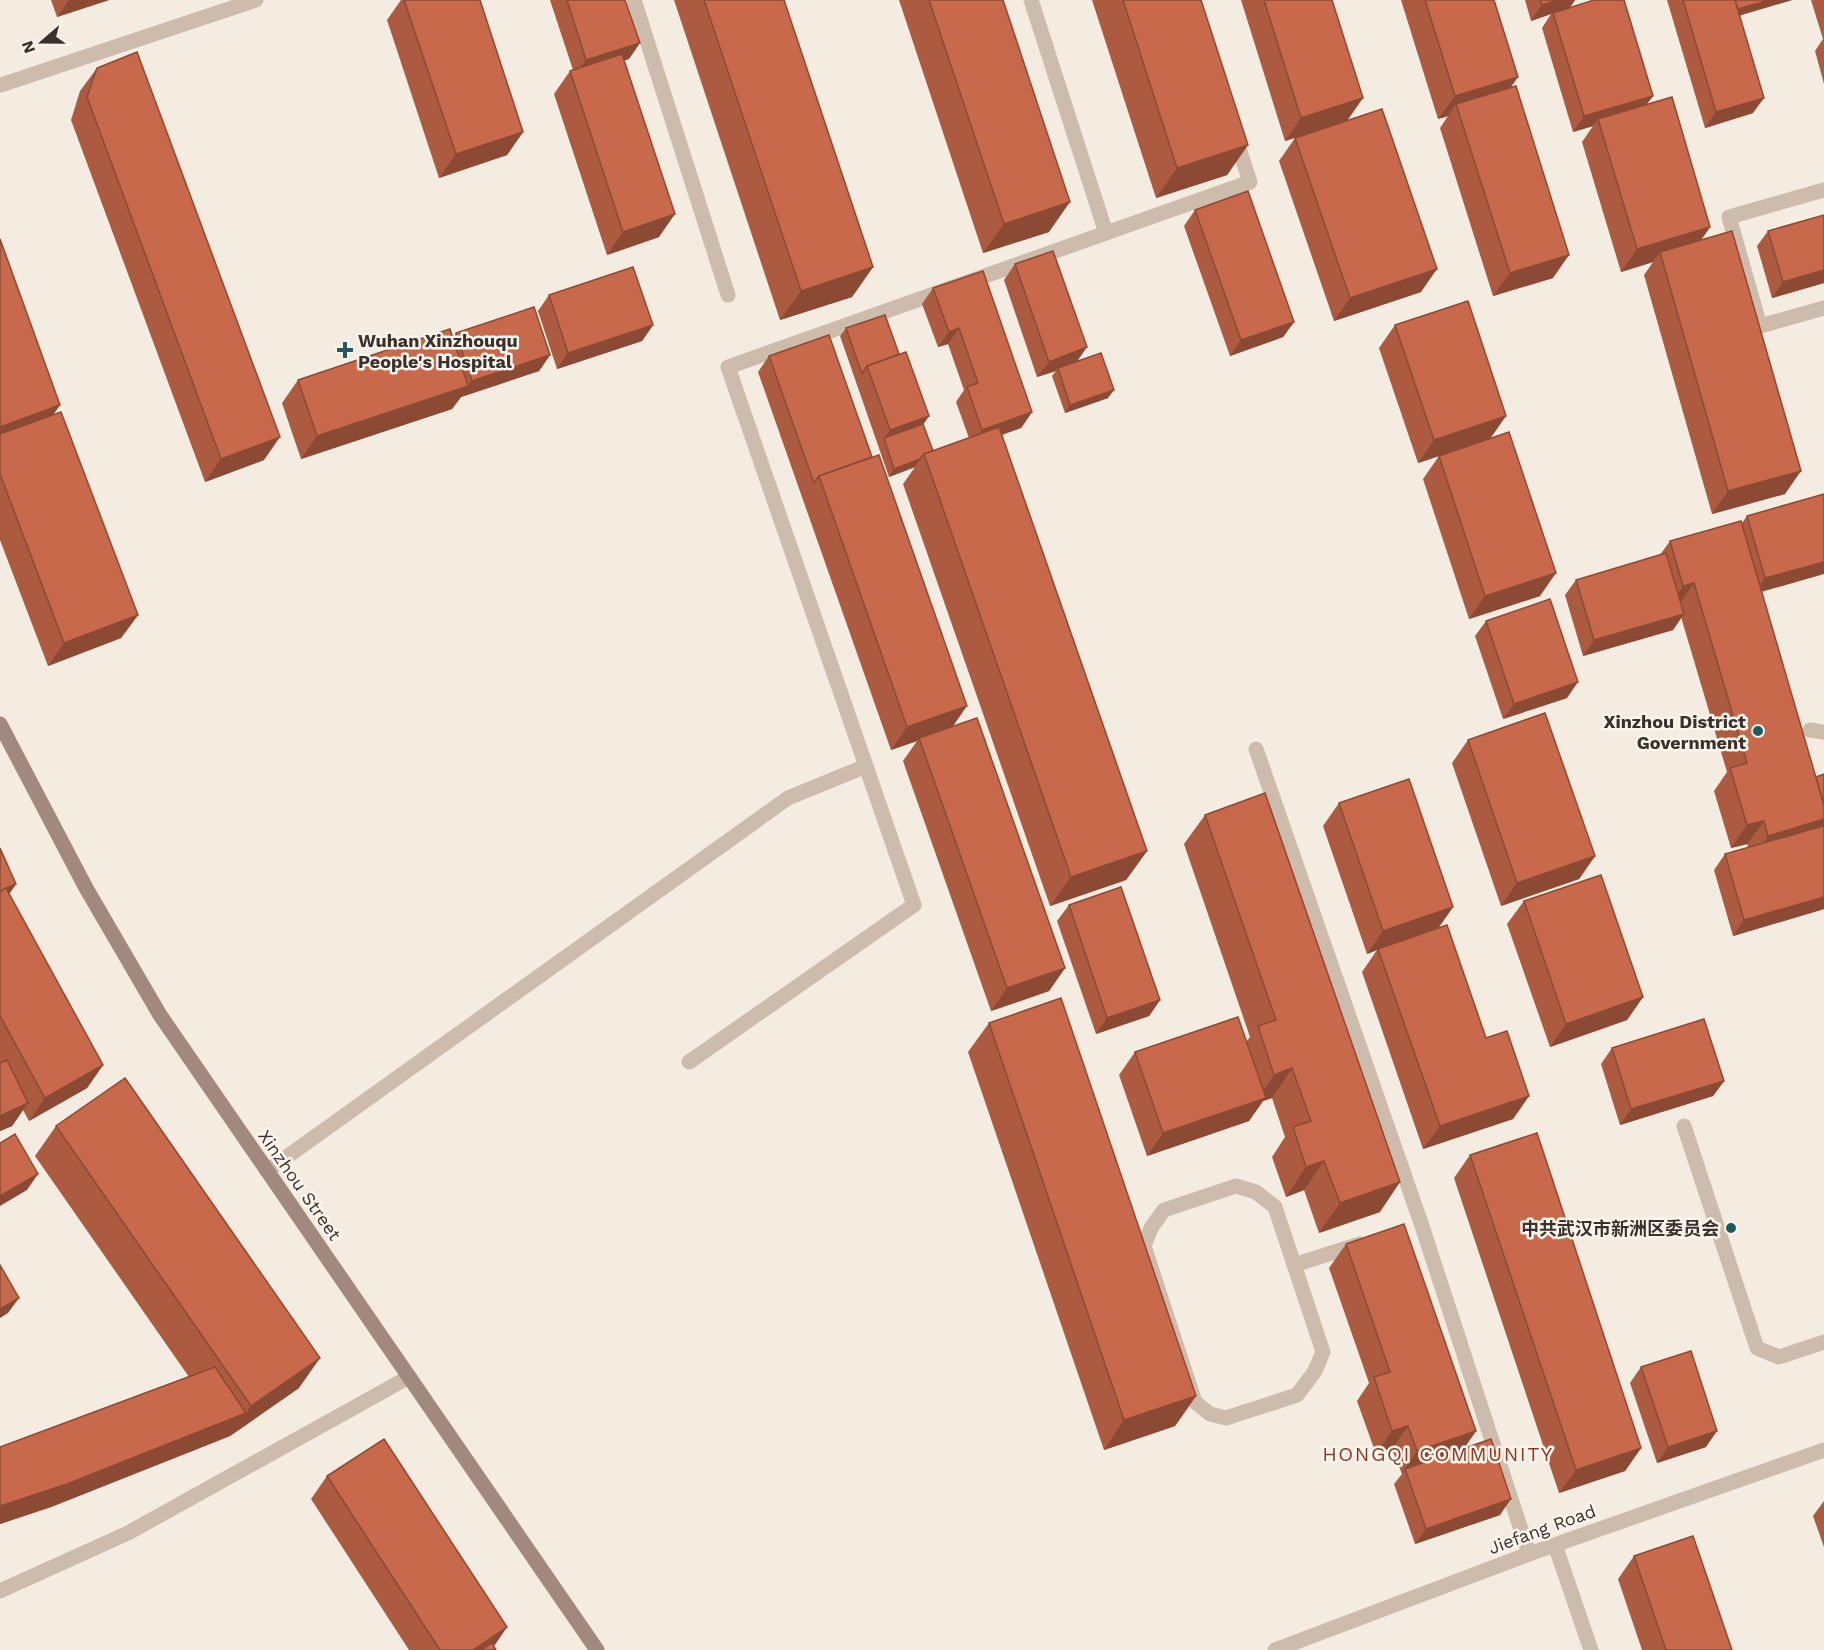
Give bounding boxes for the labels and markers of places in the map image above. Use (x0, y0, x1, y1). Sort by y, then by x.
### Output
place label: Wuhan Xinzhouqu People's Hospital (358, 330, 518, 372)
marker: Wuhan Xinzhouqu People's Hospital (336, 341, 354, 359)
place label: Xinzhou District Government (1604, 711, 1746, 753)
marker: Xinzhou District Government (1751, 724, 1765, 738)
place label: 中共武汉市新洲区委员会 (1521, 1218, 1719, 1239)
marker: 中共武汉市新洲区委员会 (1724, 1221, 1738, 1235)

